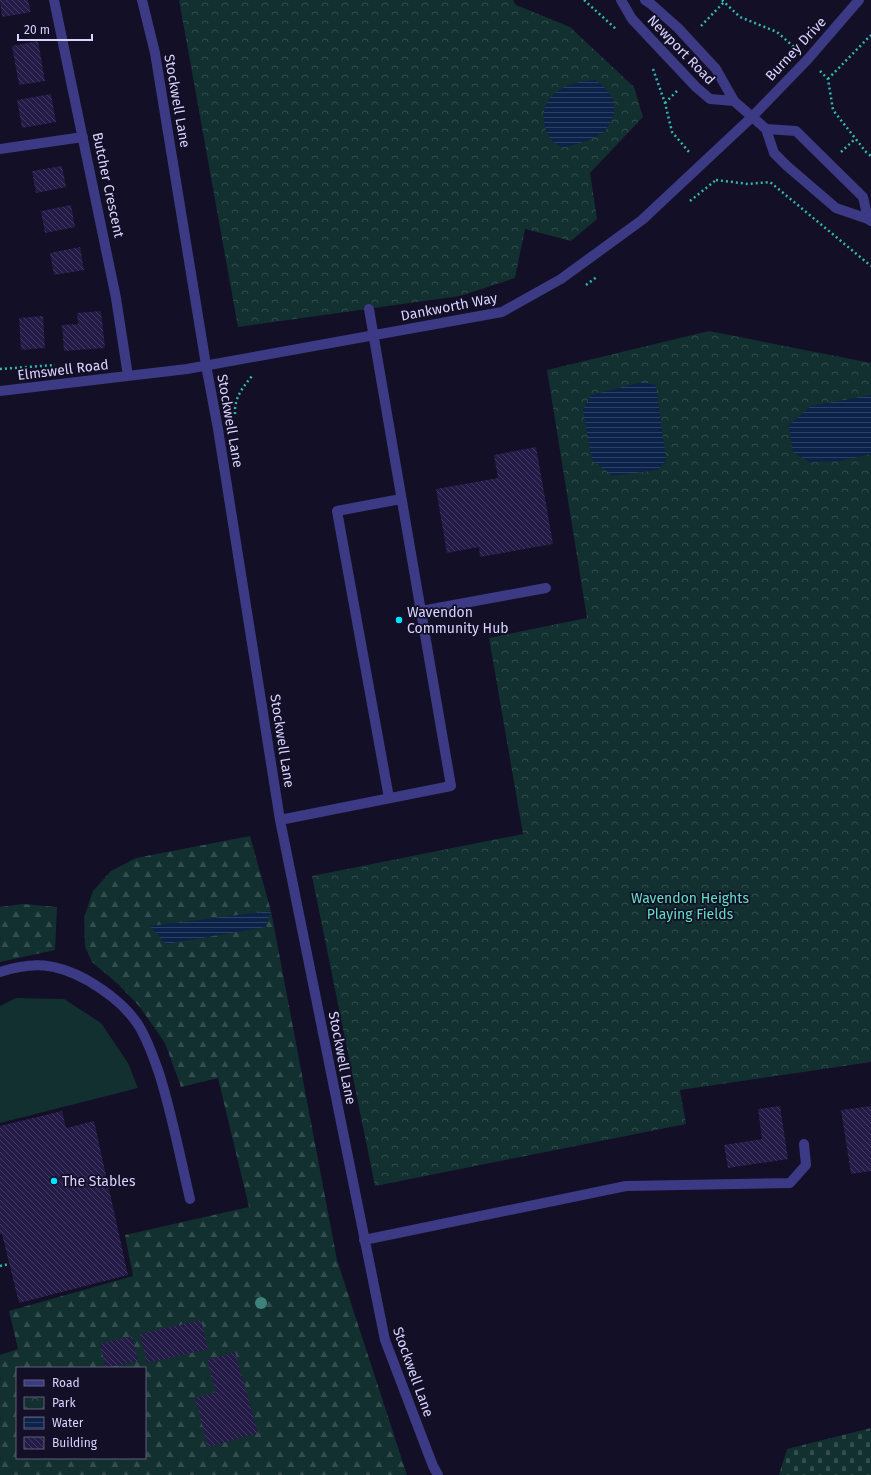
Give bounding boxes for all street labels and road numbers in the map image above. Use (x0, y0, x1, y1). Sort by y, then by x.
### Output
street label: Newport Road (644, 12, 718, 88)
street label: Burney Drive (762, 13, 830, 85)
street label: Stockwell Lane (160, 53, 194, 149)
street label: Butcher Crescent (89, 131, 128, 240)
street label: Dankworth Way (399, 289, 499, 325)
street label: Elmswell Road (16, 356, 110, 384)
street label: Stockwell Lane (213, 373, 247, 469)
street label: Stockwell Lane (266, 693, 298, 789)
street label: Stockwell Lane (325, 1010, 359, 1106)
street label: Stockwell Lane (389, 1325, 437, 1419)

